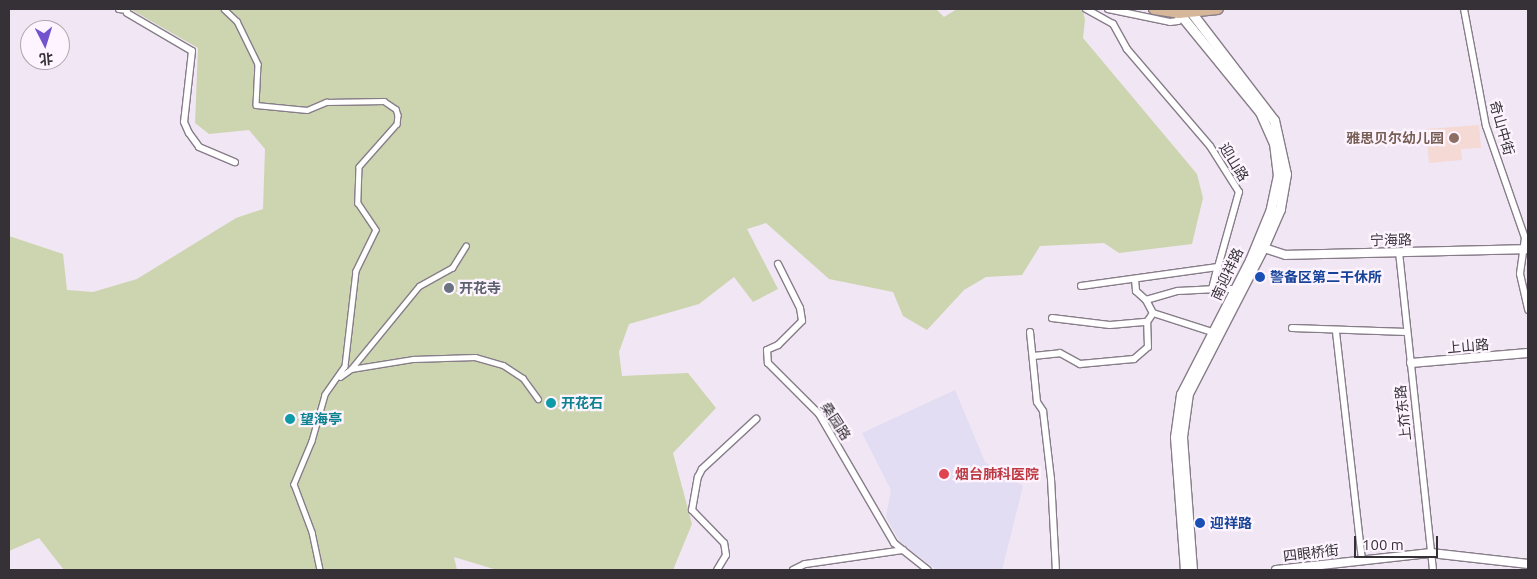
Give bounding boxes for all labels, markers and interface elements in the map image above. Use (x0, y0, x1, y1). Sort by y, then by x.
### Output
north arrow (20, 20, 70, 70)
text: 北 (39, 50, 54, 68)
street label: 奇山中街 (1486, 99, 1518, 157)
place label: 雅思贝尔幼儿园 (1346, 130, 1444, 146)
marker: 雅思贝尔幼儿园 (1448, 132, 1460, 144)
street label: 迎山路 (1216, 140, 1252, 184)
street label: 宁海路 (1370, 231, 1412, 249)
street label: 南迎祥路 (1208, 245, 1246, 303)
place label: 警备区第二干休所 (1270, 269, 1382, 285)
marker: 警备区第二干休所 (1254, 271, 1266, 283)
place label: 开花寺 (459, 280, 501, 296)
marker: 开花寺 (443, 282, 455, 294)
street label: 上山路 (1446, 336, 1490, 356)
street label: 上夼东路 (1392, 384, 1414, 442)
place label: 开花石 (561, 395, 603, 411)
marker: 开花石 (545, 397, 557, 409)
street label: 桑园路 (818, 399, 854, 443)
place label: 望海亭 (300, 411, 342, 427)
marker: 望海亭 (284, 413, 296, 425)
place label: 烟台肺科医院 (955, 466, 1039, 482)
marker: 烟台肺科医院 (937, 467, 951, 481)
place label: 迎祥路 (1210, 515, 1252, 531)
marker: 迎祥路 (1194, 517, 1206, 529)
scale bar (1357, 526, 1441, 558)
text: 100 m (1362, 536, 1404, 553)
street label: 四眼桥街 (1282, 541, 1340, 565)

